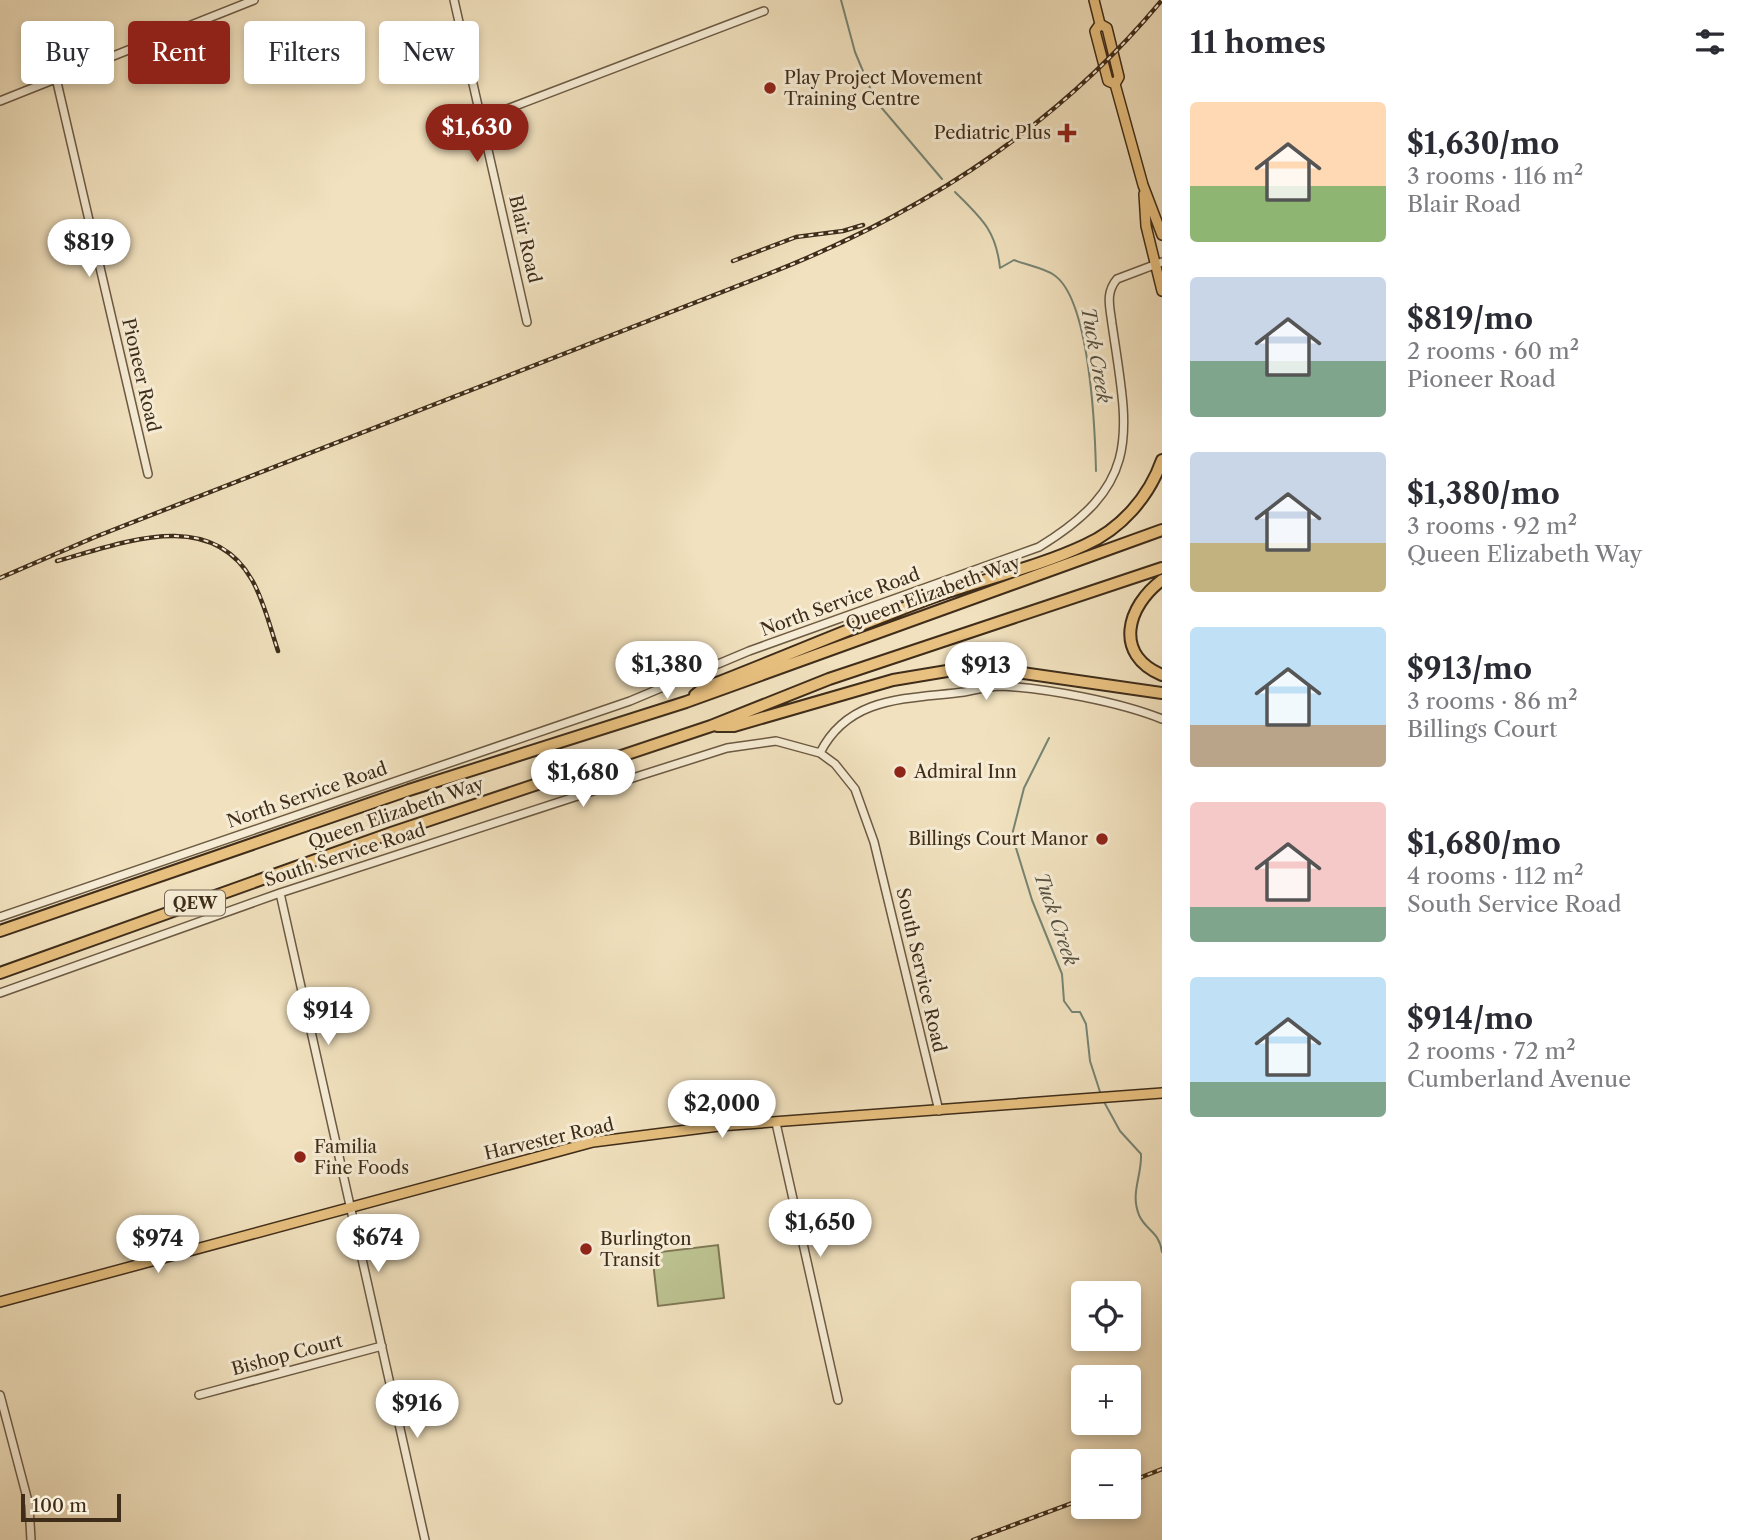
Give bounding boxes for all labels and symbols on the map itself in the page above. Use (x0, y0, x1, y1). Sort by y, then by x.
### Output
place label: Play Project Movement Training Centre (784, 67, 983, 110)
marker: Play Project Movement Training Centre (762, 80, 778, 96)
pin: $1,630 (420, 104, 534, 164)
place label: Pediatric Plus (934, 122, 1051, 144)
marker: Pediatric Plus (1057, 123, 1077, 143)
street label: Blair Road (504, 193, 546, 285)
pin: $819 (48, 219, 130, 279)
water label: Tuck Creek (1076, 305, 1116, 405)
street label: Pioneer Road (117, 316, 165, 434)
street label: Queen Elizabeth Way (843, 551, 1024, 635)
street label: North Service Road (757, 563, 923, 641)
pin: $1,380 (610, 642, 724, 701)
pin: $913 (945, 642, 1027, 702)
pin: $1,680 (526, 750, 640, 809)
street label: North Service Road (224, 757, 390, 833)
place label: Admiral Inn (913, 761, 1017, 783)
marker: Admiral Inn (892, 764, 908, 780)
street label: Queen Elizabeth Way (305, 772, 488, 853)
street label: South Service Road (262, 819, 428, 891)
place label: Billings Court Manor (908, 828, 1088, 850)
marker: Billings Court Manor (1094, 831, 1110, 847)
water label: Tuck Creek (1029, 869, 1083, 969)
street label: South Service Road (891, 886, 951, 1054)
road number: QEW (165, 890, 225, 916)
pin: $914 (287, 988, 369, 1047)
pin: $2,000 (665, 1080, 779, 1140)
street label: Harvester Road (482, 1113, 616, 1165)
place label: Familia Fine Foods (314, 1136, 409, 1179)
marker: Familia Fine Foods (292, 1149, 308, 1165)
pin: $1,650 (763, 1200, 877, 1259)
pin: $674 (337, 1214, 419, 1274)
pin: $974 (117, 1216, 199, 1275)
place label: Burlington Transit (600, 1228, 692, 1271)
marker: Burlington Transit (578, 1241, 594, 1257)
street label: Bishop Court (229, 1329, 346, 1380)
pin: $916 (376, 1380, 458, 1440)
scale bar (21, 1491, 121, 1523)

